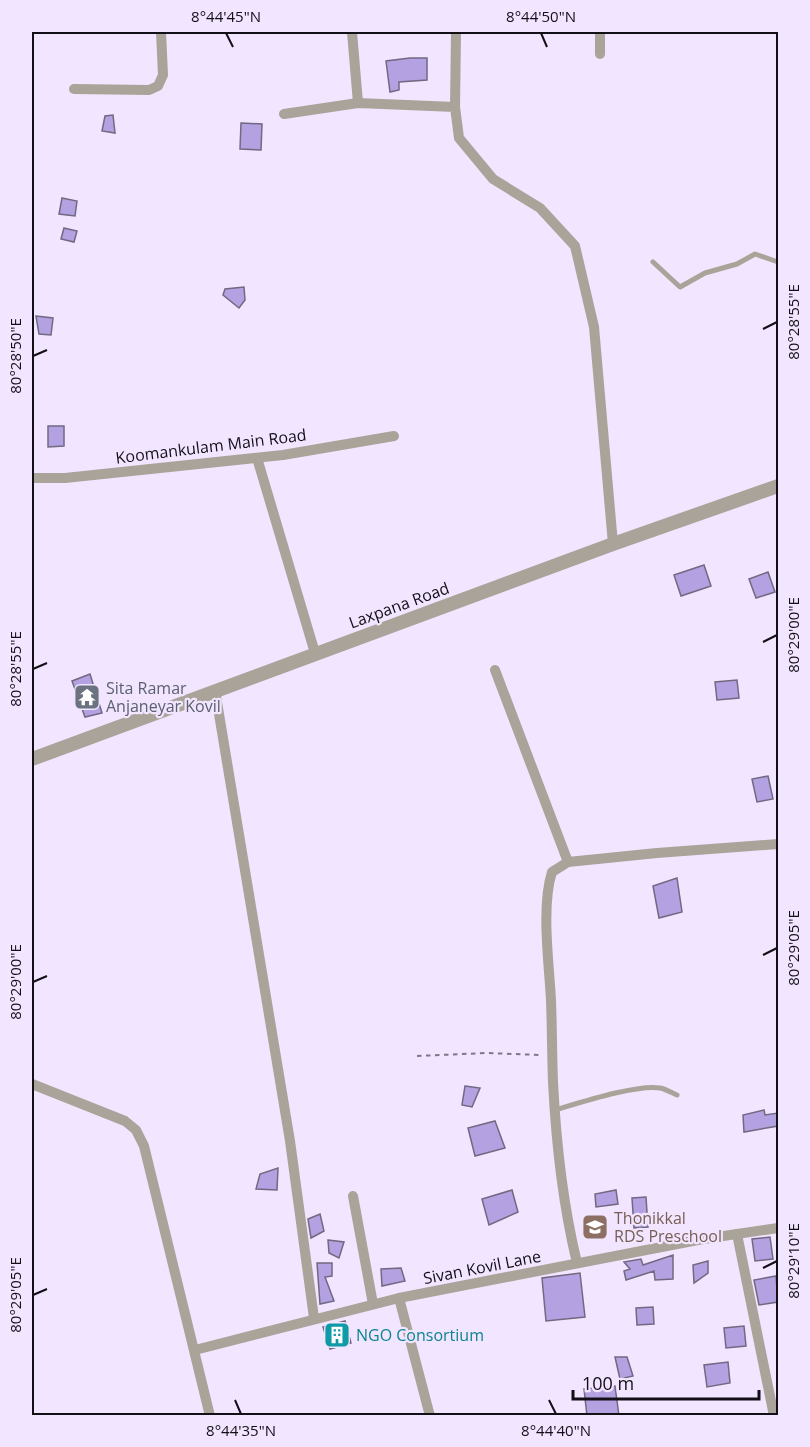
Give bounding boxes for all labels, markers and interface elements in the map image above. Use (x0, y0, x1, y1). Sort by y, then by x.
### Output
text: 8°44'45"N (191, 6, 261, 26)
text: 8°44'50"N (506, 6, 576, 26)
text: 80°28'55"E (783, 284, 803, 360)
text: 80°28'50"E (5, 318, 25, 394)
street label: Koomankulam Main Road (114, 423, 308, 469)
street label: Laxpana Road (346, 577, 452, 633)
text: 80°29'00"E (783, 597, 803, 673)
text: 80°28'55"E (5, 631, 25, 707)
place label: Sita Ramar Anjaneyar Kovil (106, 677, 221, 717)
temple icon: Sita Ramar Anjaneyar Kovil (72, 682, 102, 712)
text: 80°29'05"E (783, 910, 803, 986)
text: 80°29'00"E (5, 944, 25, 1020)
place label: Thonikkal RDS Preschool (614, 1207, 722, 1247)
school or university icon: Thonikkal RDS Preschool (580, 1212, 610, 1242)
text: 80°29'10"E (783, 1223, 803, 1299)
street label: Sivan Kovil Lane (421, 1245, 543, 1289)
text: 80°29'05"E (5, 1257, 25, 1333)
building icon: NGO Consortium (322, 1320, 352, 1350)
place label: NGO Consortium (356, 1324, 484, 1346)
scale bar (573, 1363, 759, 1401)
text: 100 m (582, 1371, 634, 1395)
text: 8°44'35"N (206, 1420, 276, 1440)
text: 8°44'40"N (521, 1420, 591, 1440)

